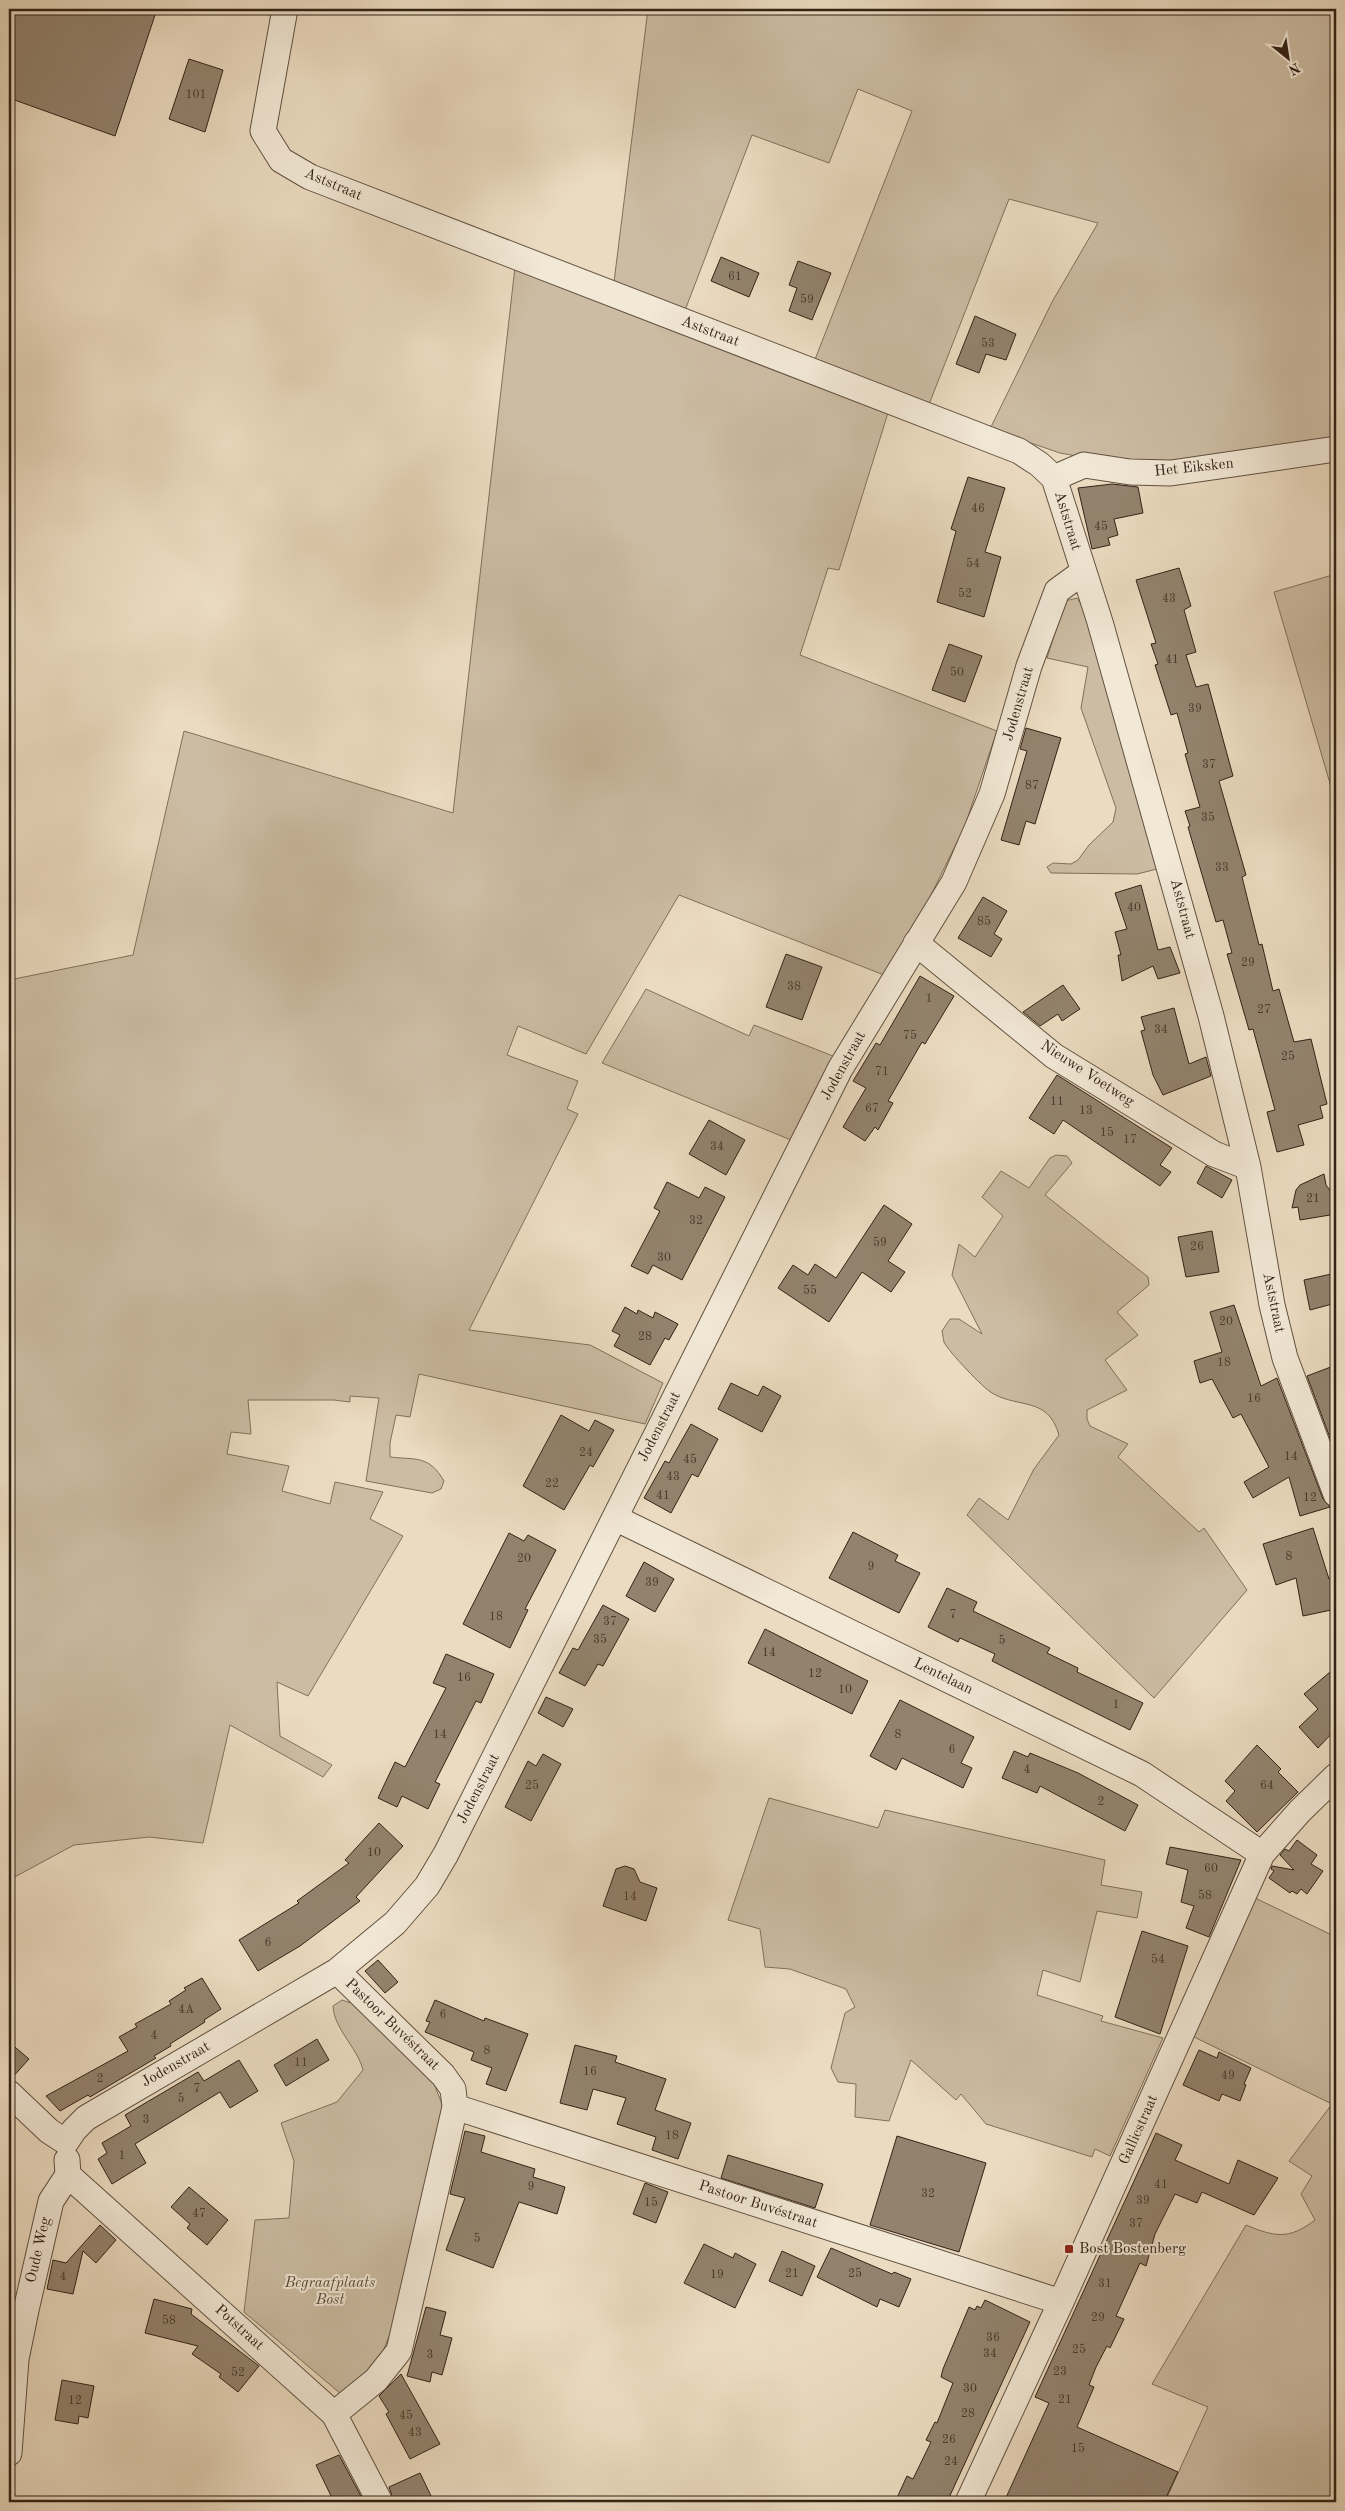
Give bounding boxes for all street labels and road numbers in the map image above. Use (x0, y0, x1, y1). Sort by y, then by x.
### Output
street label: Aststraat (302, 166, 364, 204)
street label: Aststraat (679, 314, 741, 350)
street label: Het Eiksken (1154, 456, 1234, 480)
street label: Aststraat (1051, 490, 1083, 552)
street label: Jodenstraat (1001, 665, 1037, 743)
street label: Aststraat (1167, 878, 1197, 940)
street label: Jodenstraat (819, 1029, 869, 1103)
street label: Nieuwe Voetweg (1038, 1038, 1136, 1110)
street label: Aststraat (1259, 1272, 1287, 1334)
street label: Jodenstraat (636, 1390, 684, 1464)
street label: Lentelaan (911, 1656, 975, 1698)
street label: Jodenstraat (455, 1752, 503, 1826)
street label: Pastoor Buvéstraat (342, 1976, 442, 2074)
street label: Jodenstraat (139, 2039, 213, 2091)
street label: Gallicstraat (1117, 2093, 1161, 2167)
street label: Pastoor Buvéstraat (697, 2179, 819, 2231)
street label: Oude Weg (24, 2216, 54, 2284)
street label: Potstraat (212, 2302, 266, 2354)

